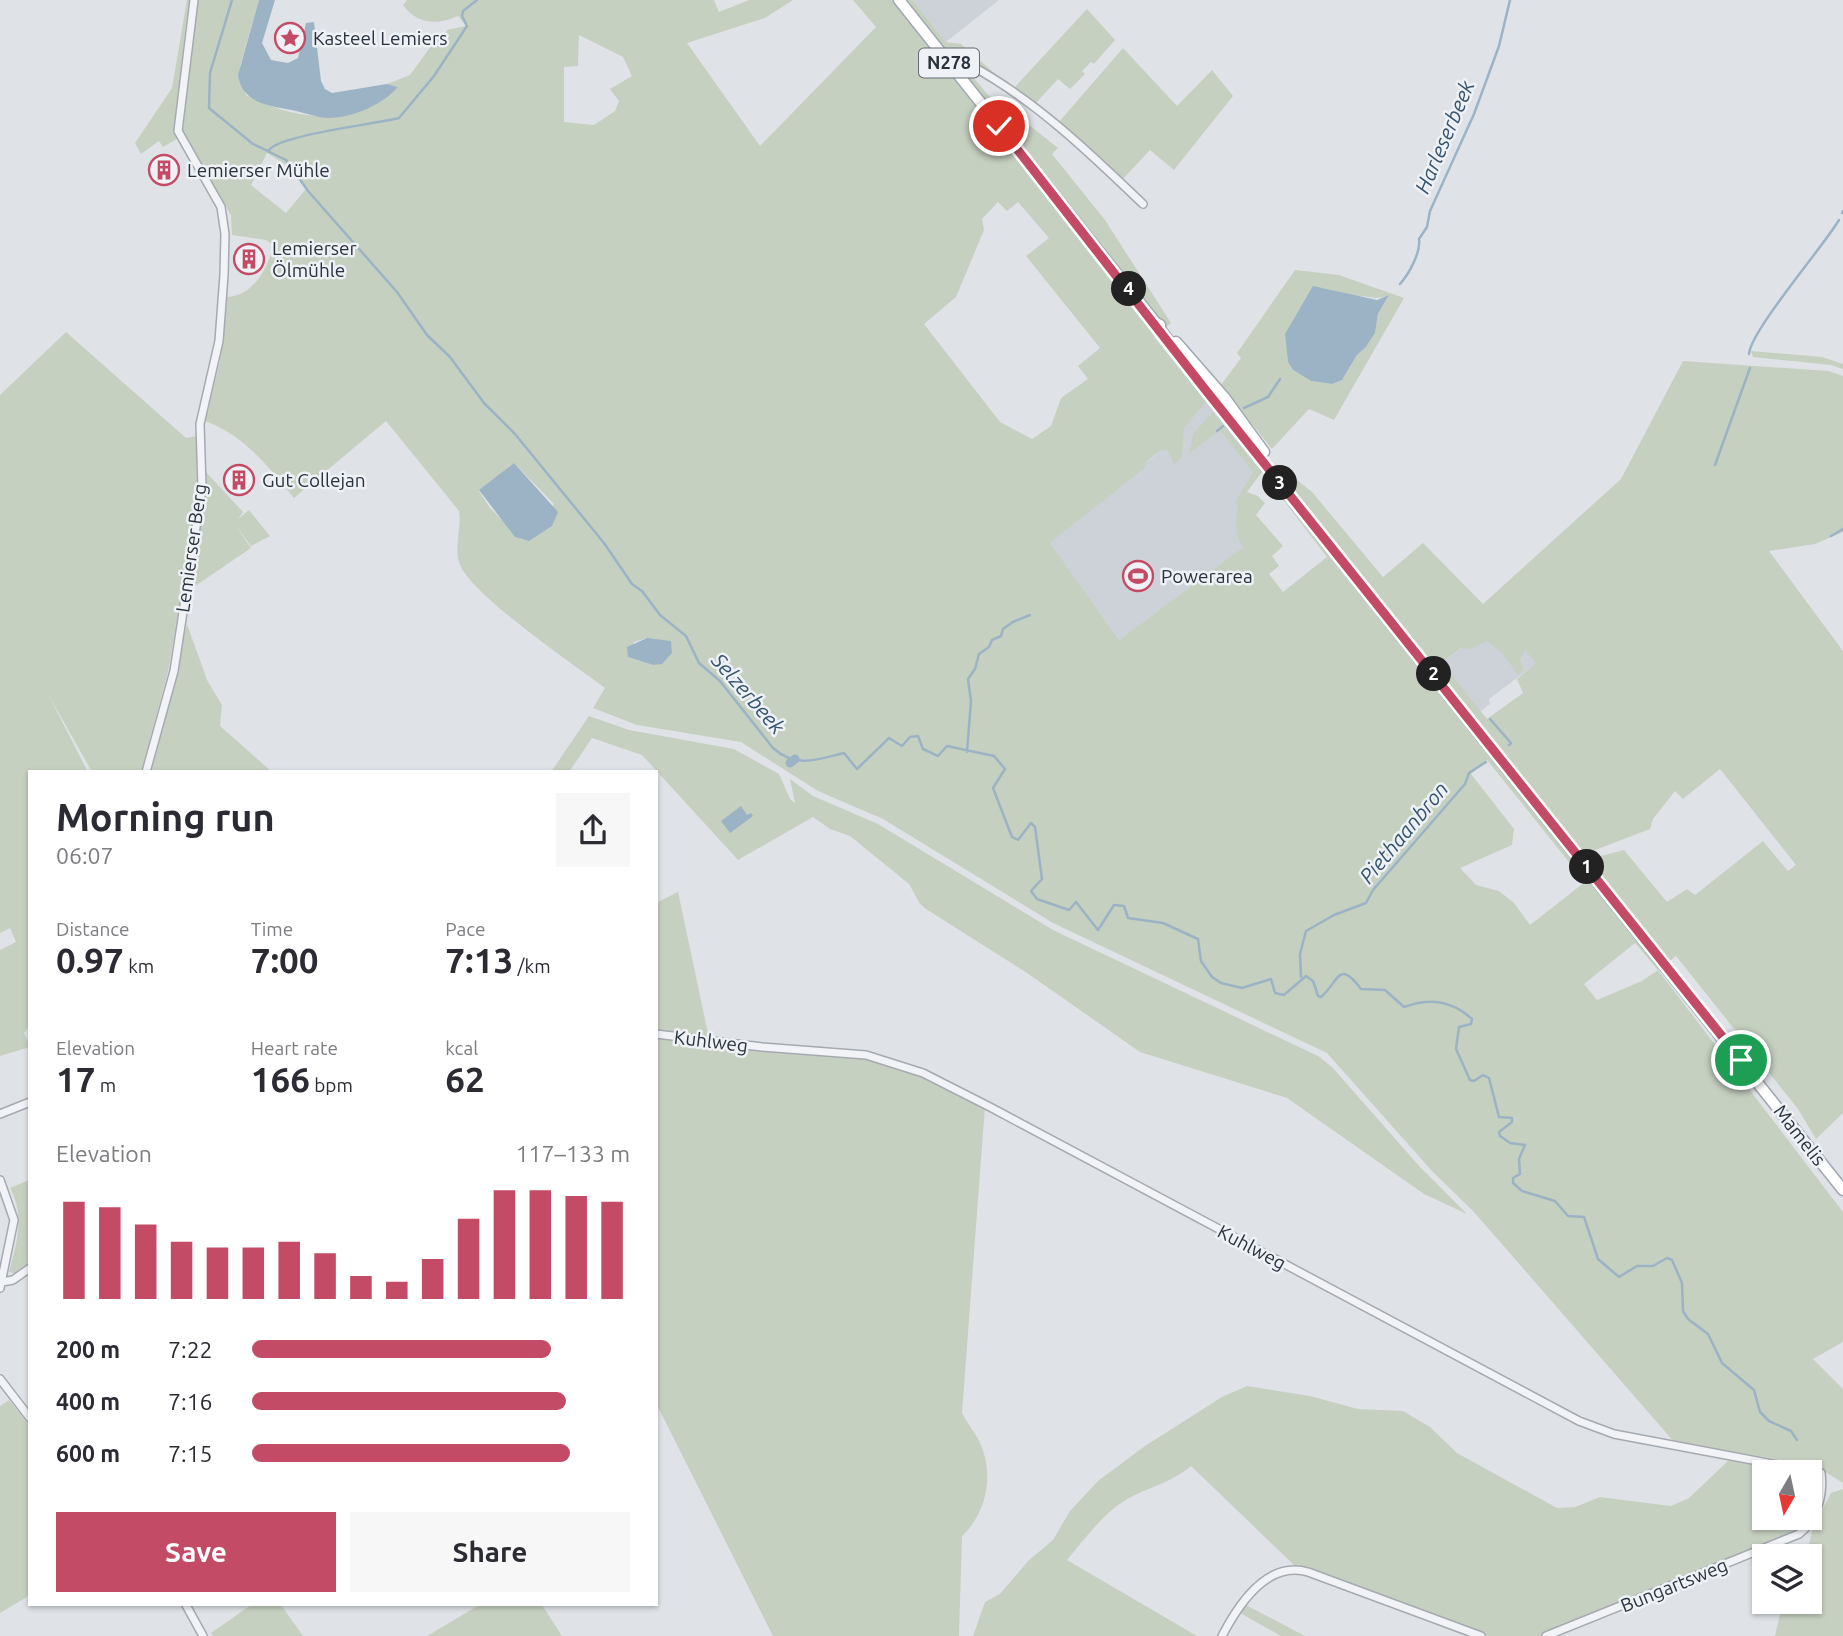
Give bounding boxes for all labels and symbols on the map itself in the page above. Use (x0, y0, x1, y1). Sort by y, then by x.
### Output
place icon: Kasteel Lemiers (273, 21, 307, 55)
place label: Kasteel Lemiers (313, 27, 447, 49)
road number: N278 (919, 48, 979, 78)
water label: Harleserbeek (1409, 76, 1479, 197)
pin (969, 96, 1029, 156)
building icon: Lemierser Mühle (147, 153, 181, 187)
place label: Lemierser Mühle (187, 159, 330, 181)
place label: Lemierser Ölmühle (272, 237, 357, 281)
building icon: Lemierser Ölmühle (232, 242, 266, 276)
pin: 4 (1112, 272, 1146, 306)
building icon: Gut Collejan (222, 463, 256, 497)
pin: 3 (1262, 466, 1298, 500)
place label: Gut Collejan (262, 469, 366, 491)
street label: Lemierser Berg (171, 482, 211, 614)
sports icon: Powerarea (1121, 559, 1155, 593)
place label: Powerarea (1161, 565, 1253, 587)
water label: Selzerbeek (707, 647, 790, 739)
pin: 2 (1416, 656, 1452, 692)
water label: Piethaanbron (1354, 777, 1453, 888)
pin: 1 (1570, 850, 1604, 884)
street label: Kuhlweg (673, 1026, 749, 1056)
pin (1711, 1030, 1771, 1090)
street label: Mamelis (1769, 1100, 1831, 1170)
street label: Kuhlweg (1214, 1220, 1290, 1274)
north arrow (1752, 1460, 1822, 1530)
street label: Bungartsweg (1617, 1554, 1731, 1616)

